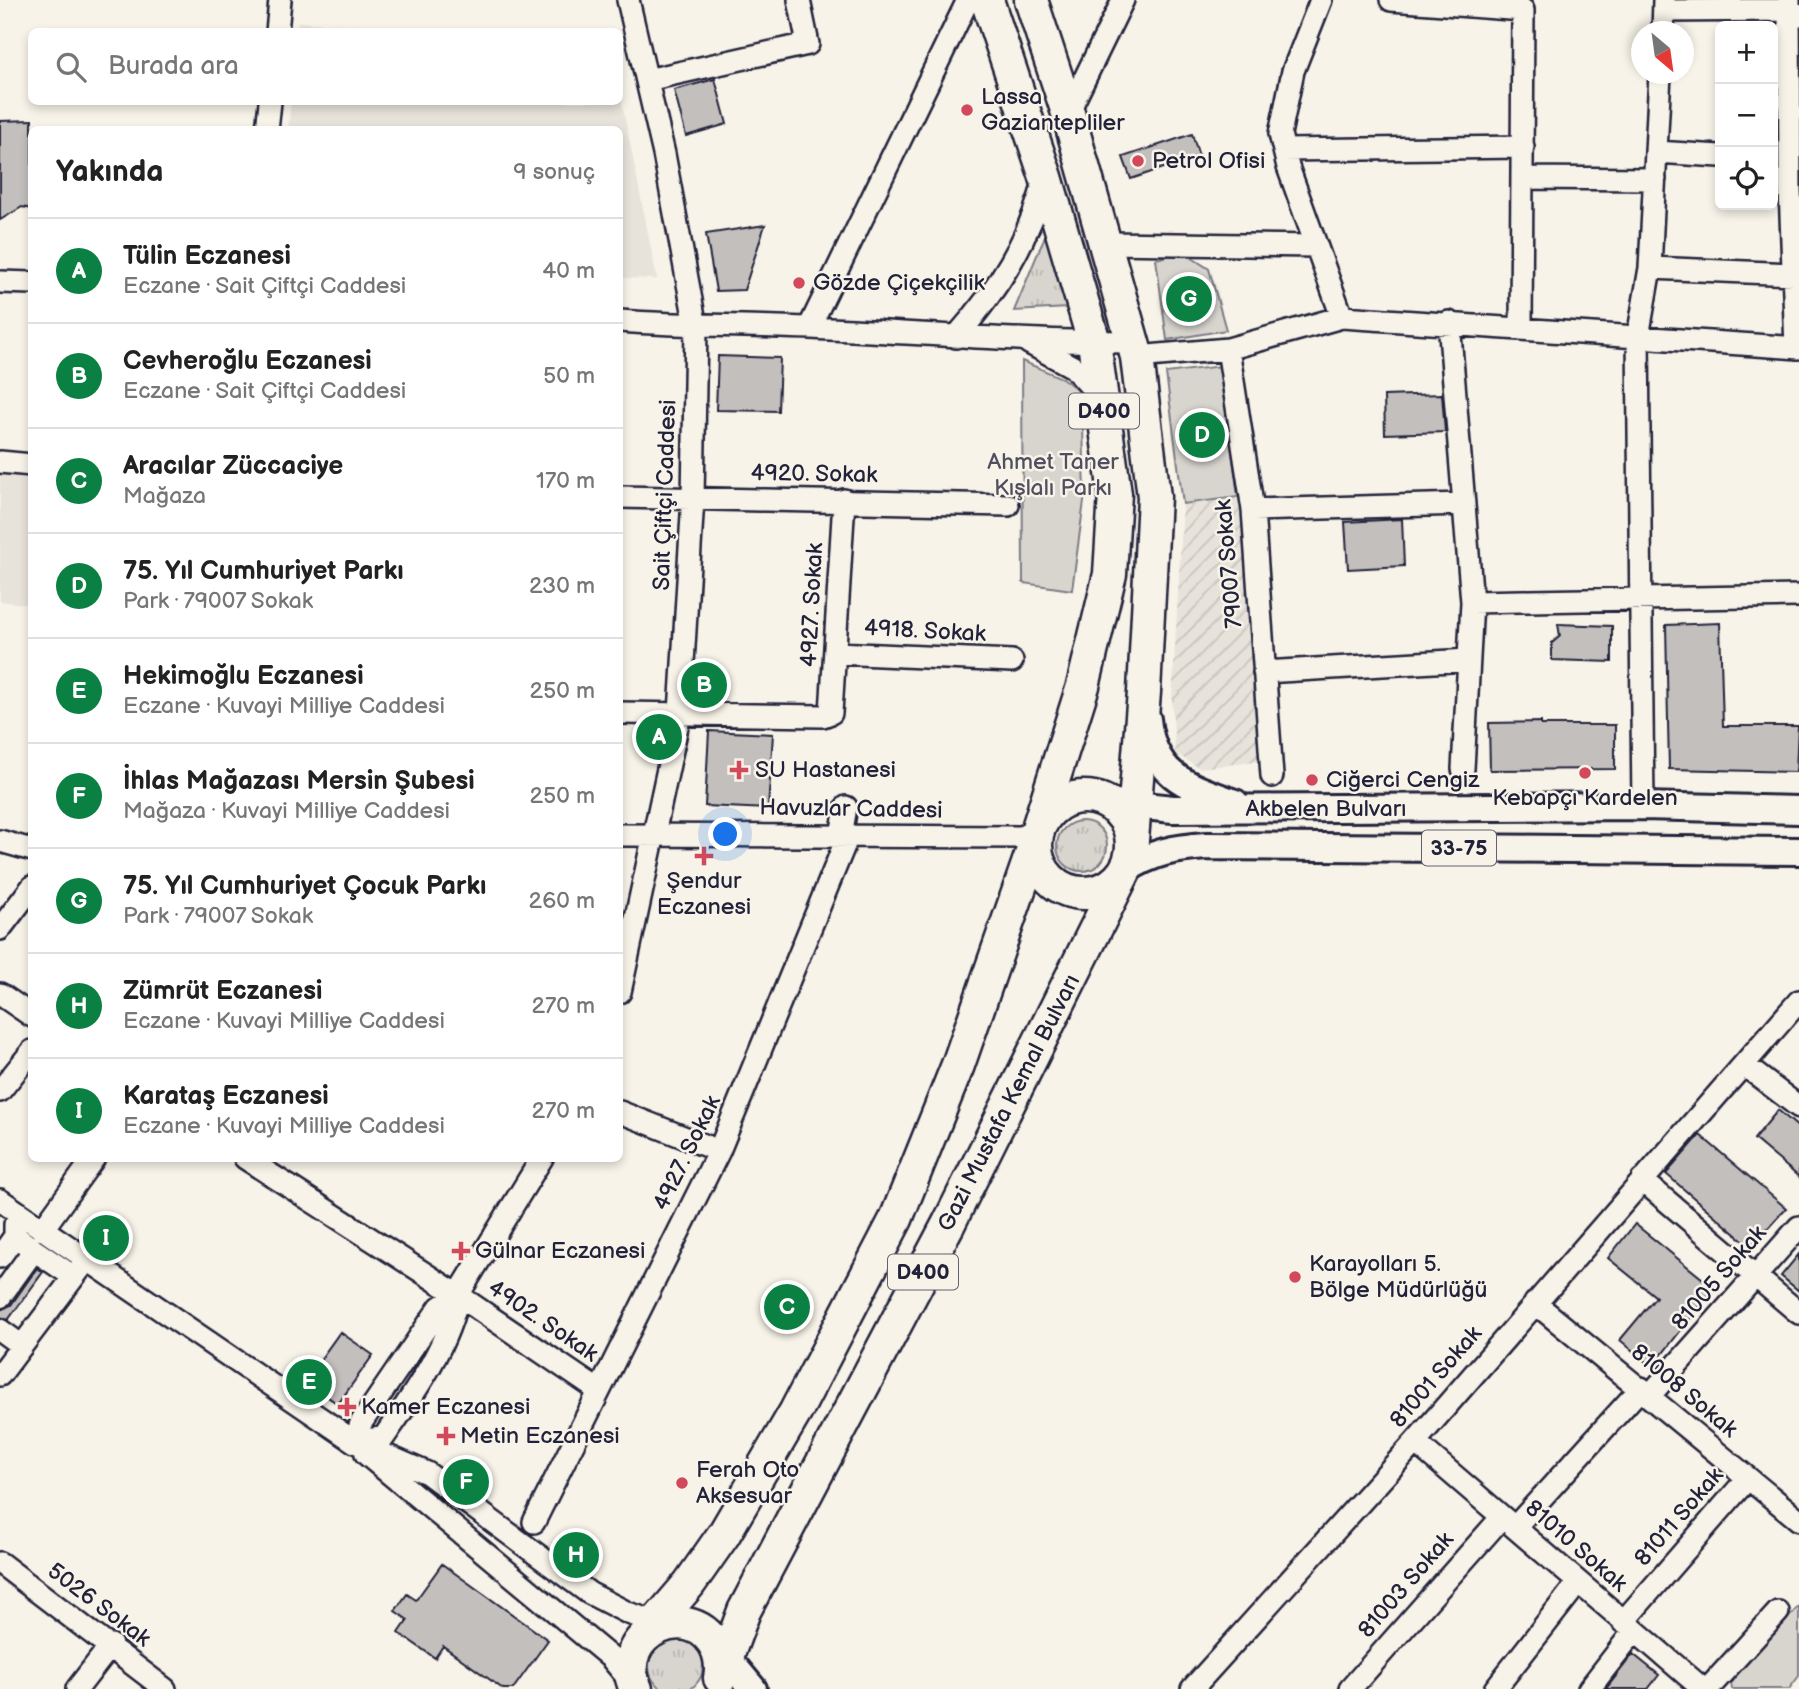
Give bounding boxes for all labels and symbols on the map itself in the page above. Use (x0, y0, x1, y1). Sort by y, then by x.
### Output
north arrow (1631, 21, 1694, 84)
place label: Lassa Gaziantepliler (981, 83, 1125, 137)
marker: Lassa Gaziantepliler (959, 102, 975, 118)
place label: Petrol Ofisi (1152, 147, 1265, 175)
marker: Petrol Ofisi (1130, 153, 1146, 169)
place label: Gözde Çiçekçilik (813, 269, 986, 297)
pin: G (1166, 273, 1212, 325)
marker: Gözde Çiçekçilik (791, 275, 807, 291)
road number: D400 (1069, 394, 1139, 428)
street label: Sait Çiftçi Caddesi (648, 399, 682, 591)
pin: D (1179, 409, 1225, 461)
park label: Ahmet Taner Kışlalı Parkı (987, 448, 1119, 502)
street label: 4920. Sokak (750, 459, 878, 489)
street label: 79007 Sokak (1209, 498, 1249, 630)
street label: 4927. Sokak (795, 541, 829, 668)
street label: 4918. Sokak (863, 614, 987, 648)
pin: B (681, 659, 727, 711)
pin: A (636, 711, 682, 763)
place label: SU Hastanesi (755, 756, 896, 784)
marker: SU Hastanesi (729, 760, 749, 780)
marker: Kebapçı Kardelen (1577, 765, 1593, 781)
place label: Ciğerci Cengiz (1326, 766, 1480, 794)
marker: Ciğerci Cengiz (1304, 772, 1320, 788)
place label: Kebapçı Kardelen (1492, 784, 1678, 812)
street label: Havuzlar Caddesi (759, 793, 943, 825)
street label: Akbelen Bulvarı (1246, 795, 1406, 823)
your location (708, 817, 742, 851)
road number: 33-75 (1422, 830, 1496, 866)
marker: Şendur Eczanesi (696, 848, 712, 864)
place label: Şendur Eczanesi (657, 867, 751, 921)
street label: Gazi Mustafa Kemal Bulvarı (932, 970, 1086, 1236)
street label: 4927. Sokak (647, 1090, 727, 1215)
pin: I (83, 1212, 129, 1264)
street label: 81005 Sokak (1666, 1219, 1773, 1336)
place label: Gülnar Eczanesi (475, 1237, 645, 1265)
marker: Gülnar Eczanesi (453, 1243, 469, 1259)
place label: Karayolları 5. Bölge Müdürlüğü (1309, 1250, 1487, 1304)
road number: D400 (888, 1254, 958, 1290)
marker: Karayolları 5. Bölge Müdürlüğü (1287, 1269, 1303, 1285)
street label: 4902. Sokak (483, 1274, 604, 1368)
pin: C (764, 1281, 810, 1333)
street label: 81001 Sokak (1384, 1320, 1488, 1434)
street label: 81008 Sokak (1625, 1338, 1744, 1444)
pin: E (286, 1356, 332, 1408)
place label: Kamer Eczanesi (361, 1393, 530, 1421)
marker: Kamer Eczanesi (339, 1399, 355, 1415)
place label: Metin Eczanesi (460, 1422, 620, 1450)
marker: Metin Eczanesi (438, 1428, 454, 1444)
pin: F (443, 1456, 489, 1508)
place label: Ferah Oto Aksesuar (696, 1456, 799, 1510)
street label: 81011 Sokak (1629, 1461, 1730, 1572)
marker: Ferah Oto Aksesuar (674, 1475, 690, 1491)
street label: 81010 Sokak (1519, 1494, 1633, 1598)
street label: 81003 Sokak (1352, 1526, 1460, 1644)
pin: H (553, 1529, 599, 1581)
street label: 5026 Sokak (42, 1557, 157, 1653)

